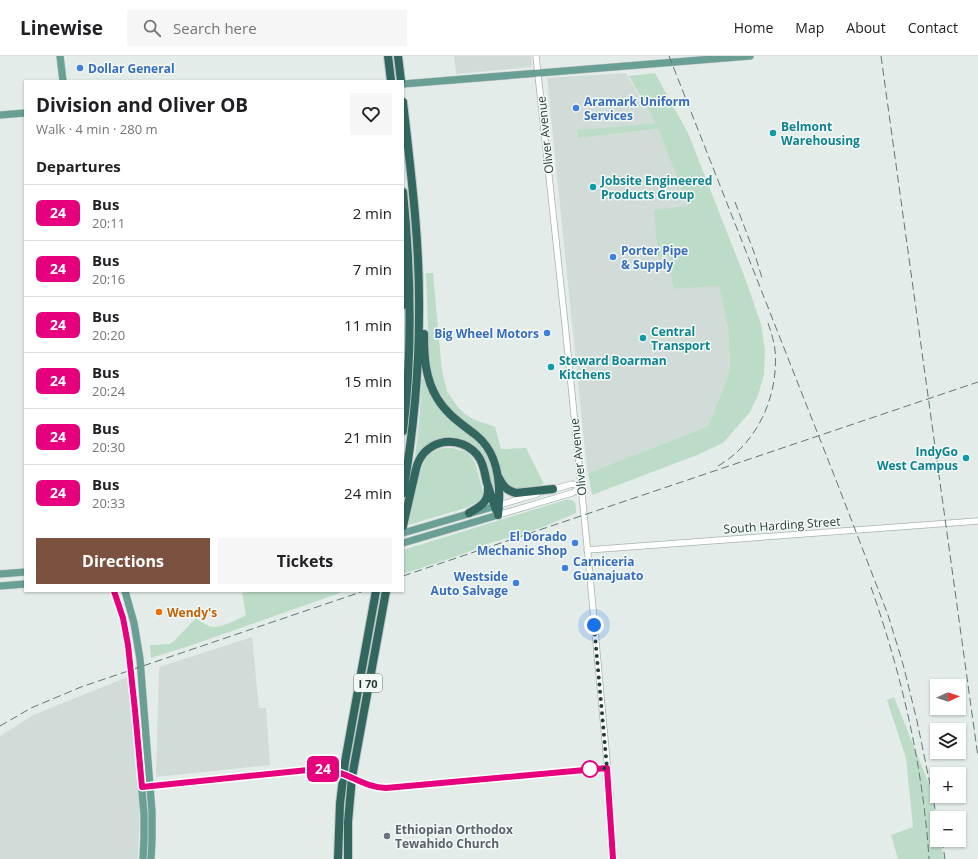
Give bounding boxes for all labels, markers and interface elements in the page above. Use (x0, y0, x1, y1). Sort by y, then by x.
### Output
search box (127, 10, 407, 46)
text: Linewise (20, 15, 103, 41)
icon: search (141, 17, 163, 39)
text: Search here (173, 18, 257, 38)
text: Home (734, 18, 773, 37)
text: Map (795, 18, 824, 37)
text: About (846, 18, 886, 37)
text: Contact (908, 18, 958, 37)
place label: Dollar General (88, 60, 175, 77)
marker: Dollar General (75, 63, 85, 73)
text: Division and Oliver OB (36, 92, 248, 118)
button: heart (350, 93, 392, 135)
place label: Aramark Uniform Services (584, 93, 690, 124)
street label: Oliver Avenue (532, 95, 558, 175)
marker: Aramark Uniform Services (571, 103, 581, 113)
place label: Belmont Warehousing (781, 118, 860, 149)
text: Walk · 4 min · 280 m (36, 120, 158, 138)
marker: Belmont Warehousing (768, 128, 778, 138)
text: Departures (36, 156, 121, 176)
place label: Jobsite Engineered Products Group (600, 172, 712, 203)
marker: Jobsite Engineered Products Group (588, 182, 598, 192)
text: Bus (92, 194, 119, 214)
text: 24 (50, 203, 66, 222)
text: 2 min (353, 203, 392, 223)
text: 20:11 (92, 214, 125, 232)
place label: Porter Pipe & Supply (621, 242, 688, 273)
text: Bus (92, 250, 119, 270)
marker: Porter Pipe & Supply (608, 252, 618, 262)
text: 24 (50, 259, 66, 278)
text: 7 min (353, 259, 392, 279)
text: 20:16 (92, 270, 125, 288)
text: Bus (92, 306, 119, 326)
text: 24 (50, 315, 66, 334)
text: 11 min (344, 315, 392, 335)
place label: Central Transport (651, 323, 710, 354)
place label: Big Wheel Motors (434, 325, 539, 342)
text: 20:20 (92, 326, 125, 344)
marker: Big Wheel Motors (542, 328, 552, 338)
marker: Central Transport (638, 333, 648, 343)
place label: Steward Boarman Kitchens (559, 352, 667, 383)
text: Bus (92, 362, 119, 382)
marker: Steward Boarman Kitchens (546, 362, 556, 372)
text: 24 (50, 371, 66, 390)
text: 15 min (344, 371, 392, 391)
text: 20:24 (92, 382, 125, 400)
street label: Oliver Avenue (565, 417, 591, 497)
text: Bus (92, 418, 119, 438)
text: 24 (50, 427, 66, 446)
text: 21 min (344, 427, 392, 447)
text: 20:30 (92, 438, 125, 456)
place label: IndyGo West Campus (877, 443, 958, 474)
marker: IndyGo West Campus (961, 453, 971, 463)
text: Bus (92, 474, 119, 494)
text: 24 (50, 483, 66, 502)
text: 24 min (344, 483, 392, 503)
text: 20:33 (92, 494, 125, 512)
street label: South Harding Street (723, 512, 841, 538)
place label: El Dorado Mechanic Shop (477, 528, 567, 559)
button: Directions (36, 538, 210, 584)
button: Tickets (218, 538, 392, 584)
marker: El Dorado Mechanic Shop (570, 538, 580, 548)
place label: Carniceria Guanajuato (573, 553, 643, 584)
marker: Carniceria Guanajuato (560, 563, 570, 573)
place label: Westside Auto Salvage (431, 568, 508, 599)
marker: Westside Auto Salvage (511, 578, 521, 588)
place label: Wendy's (167, 604, 217, 621)
marker: Wendy's (154, 607, 164, 617)
your location (584, 615, 604, 635)
road number: I 70 (354, 674, 382, 692)
north arrow (930, 679, 966, 715)
map controls (930, 679, 966, 847)
button: layers (930, 723, 966, 759)
line badge: 24 (305, 756, 341, 782)
text: 24 (315, 759, 331, 778)
unlabelled marker (581, 760, 599, 778)
button: + (930, 767, 966, 803)
button: − (930, 811, 966, 847)
place label: Ethiopian Orthodox Tewahido Church (395, 821, 513, 852)
marker: Ethiopian Orthodox Tewahido Church (382, 831, 392, 841)

